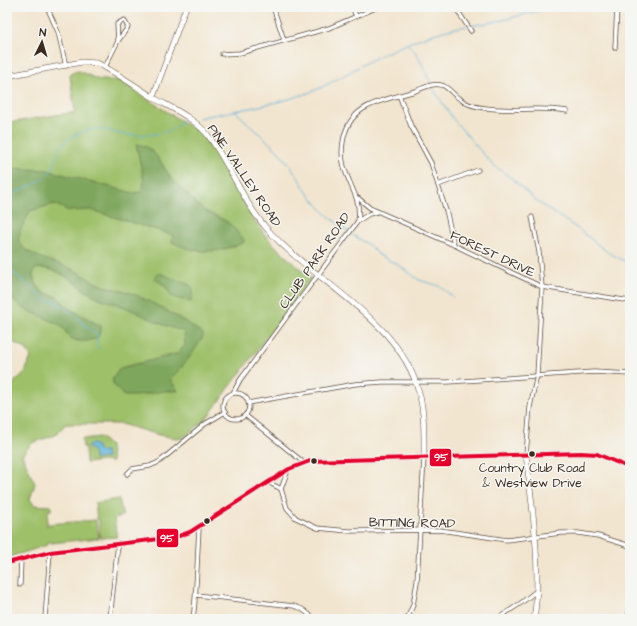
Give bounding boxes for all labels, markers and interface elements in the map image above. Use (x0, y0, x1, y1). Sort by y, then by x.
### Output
north arrow (22, 22, 62, 62)
text: N (39, 25, 47, 40)
street label: PINE VALLEY ROAD (203, 121, 286, 231)
street label: CLUB PARK ROAD (275, 208, 355, 312)
street label: FOREST DRIVE (447, 226, 538, 282)
line badge: 95 (429, 448, 452, 467)
marker: Country Club Road & Westview Drive (527, 449, 537, 459)
text: 95 (434, 450, 448, 465)
unlabelled marker (309, 456, 319, 466)
place label: Country Club Road & Westview Drive (479, 460, 585, 492)
street label: BITTING ROAD (369, 513, 456, 533)
unlabelled marker (202, 516, 212, 526)
line badge: 95 (156, 528, 179, 548)
text: 95 (160, 531, 174, 546)

